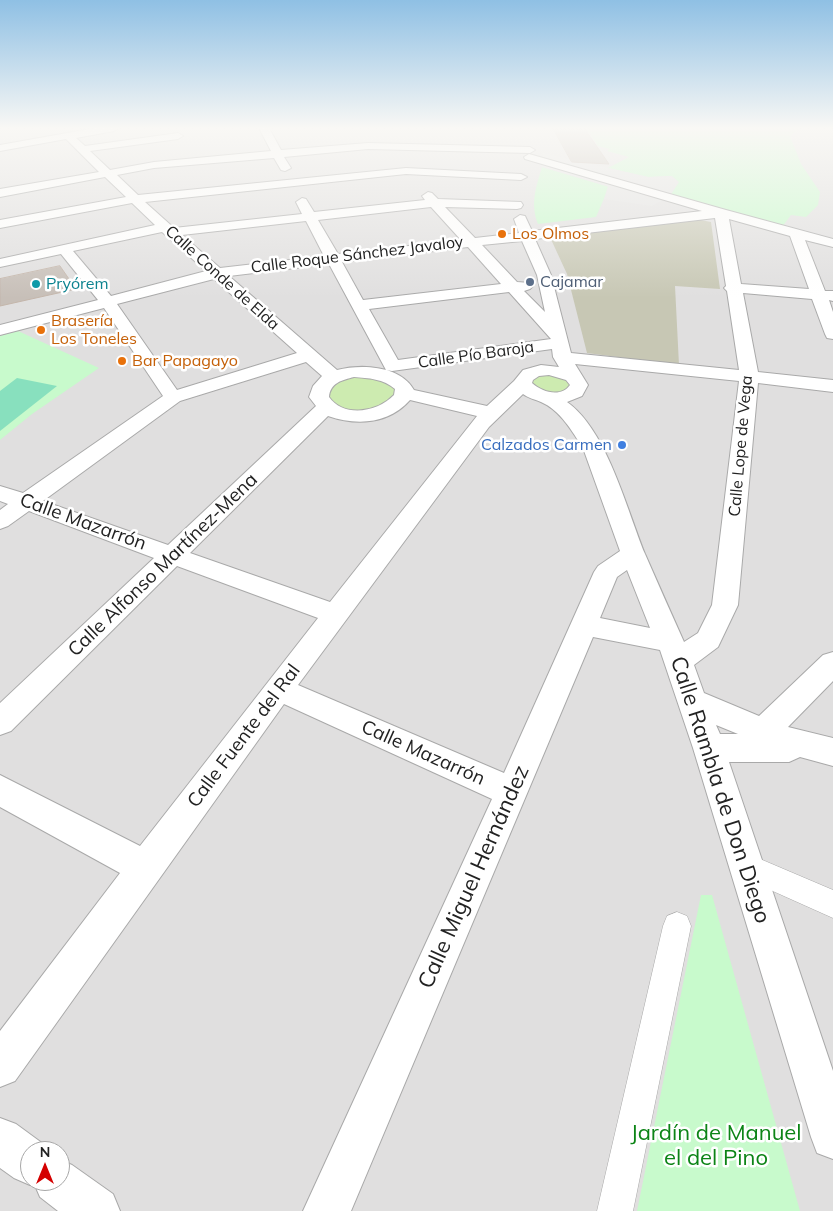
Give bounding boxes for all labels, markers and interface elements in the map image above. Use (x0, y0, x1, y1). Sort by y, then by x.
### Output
street label: Calle Conde de Elda (161, 222, 283, 334)
place label: Los Olmos (512, 224, 589, 244)
marker: Los Olmos (496, 228, 508, 240)
street label: Calle Roque Sánchez Javaloy (250, 232, 464, 278)
place label: Cajamar (540, 272, 603, 292)
place label: Pryórem (46, 274, 109, 294)
marker: Cajamar (524, 276, 536, 288)
marker: Pryórem (30, 278, 42, 290)
place label: Brasería Los Toneles (51, 311, 137, 349)
marker: Brasería Los Toneles (35, 324, 47, 336)
street label: Calle Pío Baroja (417, 337, 535, 373)
place label: Bar Papagayo (132, 351, 238, 371)
marker: Bar Papagayo (116, 355, 128, 367)
street label: Calle Lope de Vega (725, 375, 757, 517)
place label: Calzados Carmen (481, 435, 612, 455)
marker: Calzados Carmen (616, 439, 628, 451)
street label: Calle Alfonso Martínez-Mena (64, 468, 262, 662)
street label: Calle Mazarrón (17, 489, 149, 555)
street label: Calle Rambla de Don Diego (664, 653, 776, 927)
street label: Calle Fuente del Ral (183, 660, 305, 812)
street label: Calle Mazarrón (358, 716, 488, 790)
street label: Calle Miguel Hernández (413, 761, 535, 993)
park label: Jardín de Manuel el del Pino (630, 1120, 802, 1172)
north arrow (20, 1141, 70, 1191)
text: N (40, 1143, 50, 1161)

